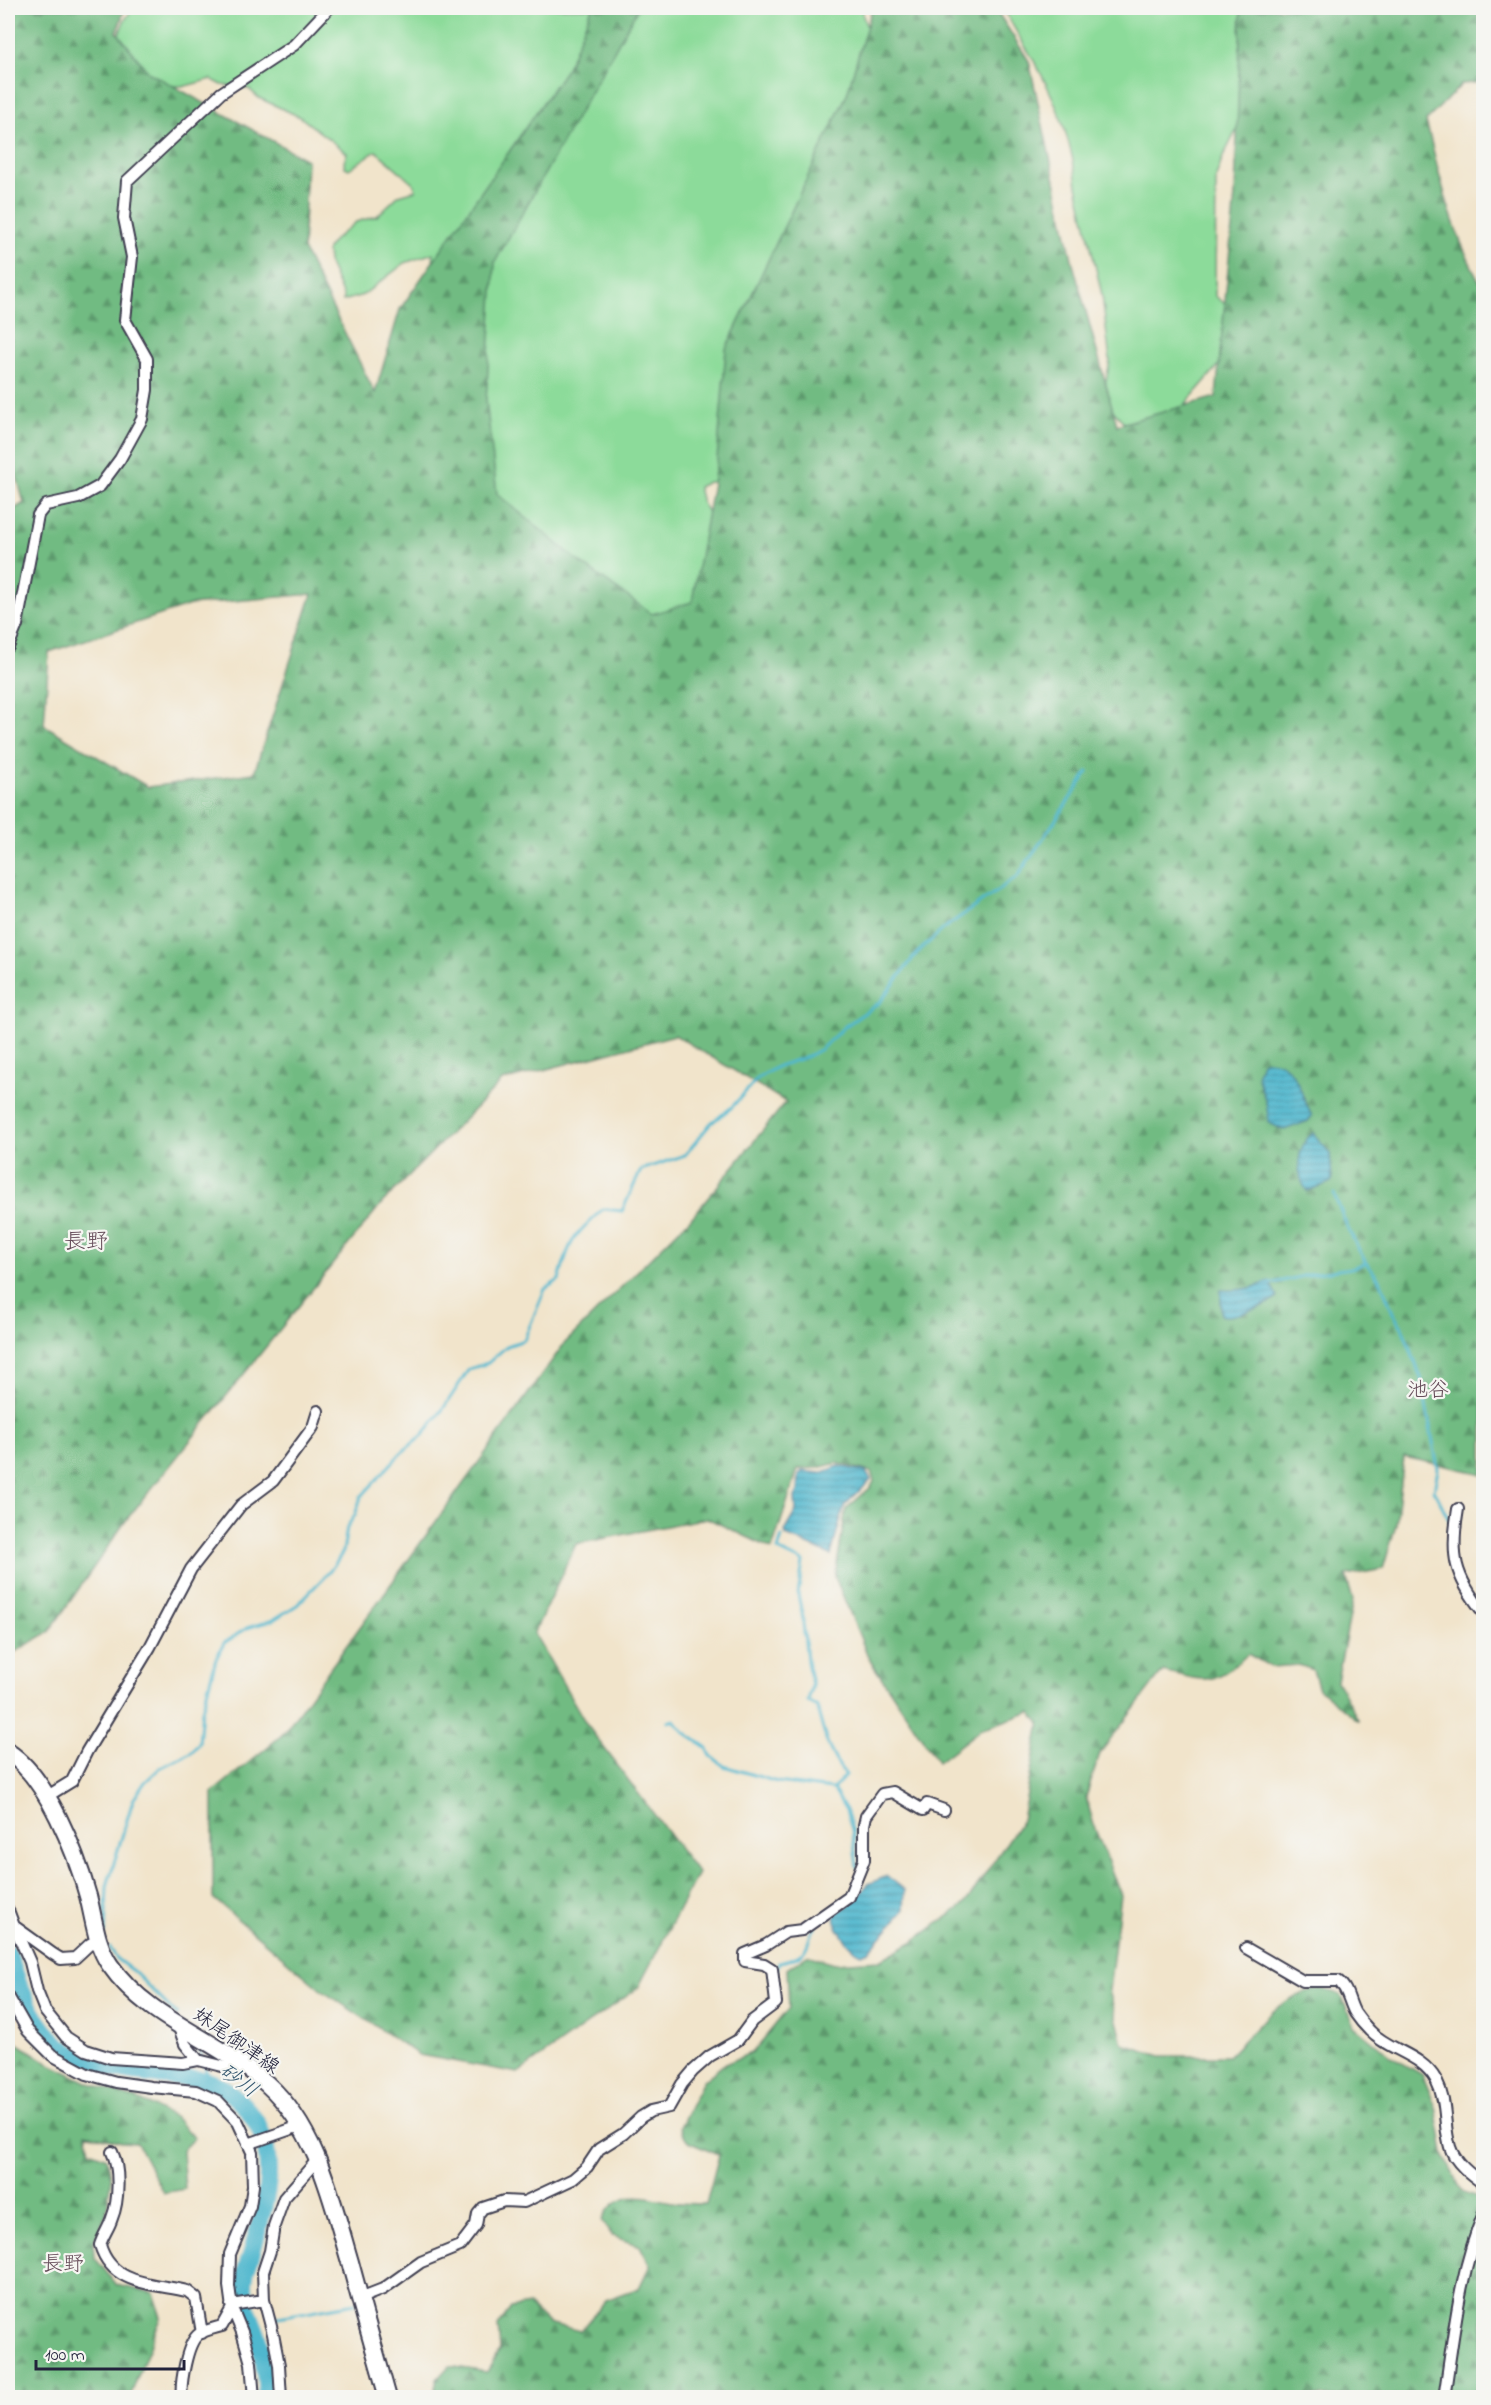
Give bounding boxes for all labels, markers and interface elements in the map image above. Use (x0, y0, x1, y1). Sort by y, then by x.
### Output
district label: 長野 (64, 1227, 108, 1259)
district label: 池谷 (1407, 1376, 1449, 1406)
street label: 妹尾御津線 (186, 2001, 285, 2083)
water label: 砂川 (212, 2057, 264, 2106)
district label: 長野 (42, 2250, 84, 2280)
scale bar (36, 2333, 184, 2371)
text: 100 m (45, 2343, 85, 2369)

